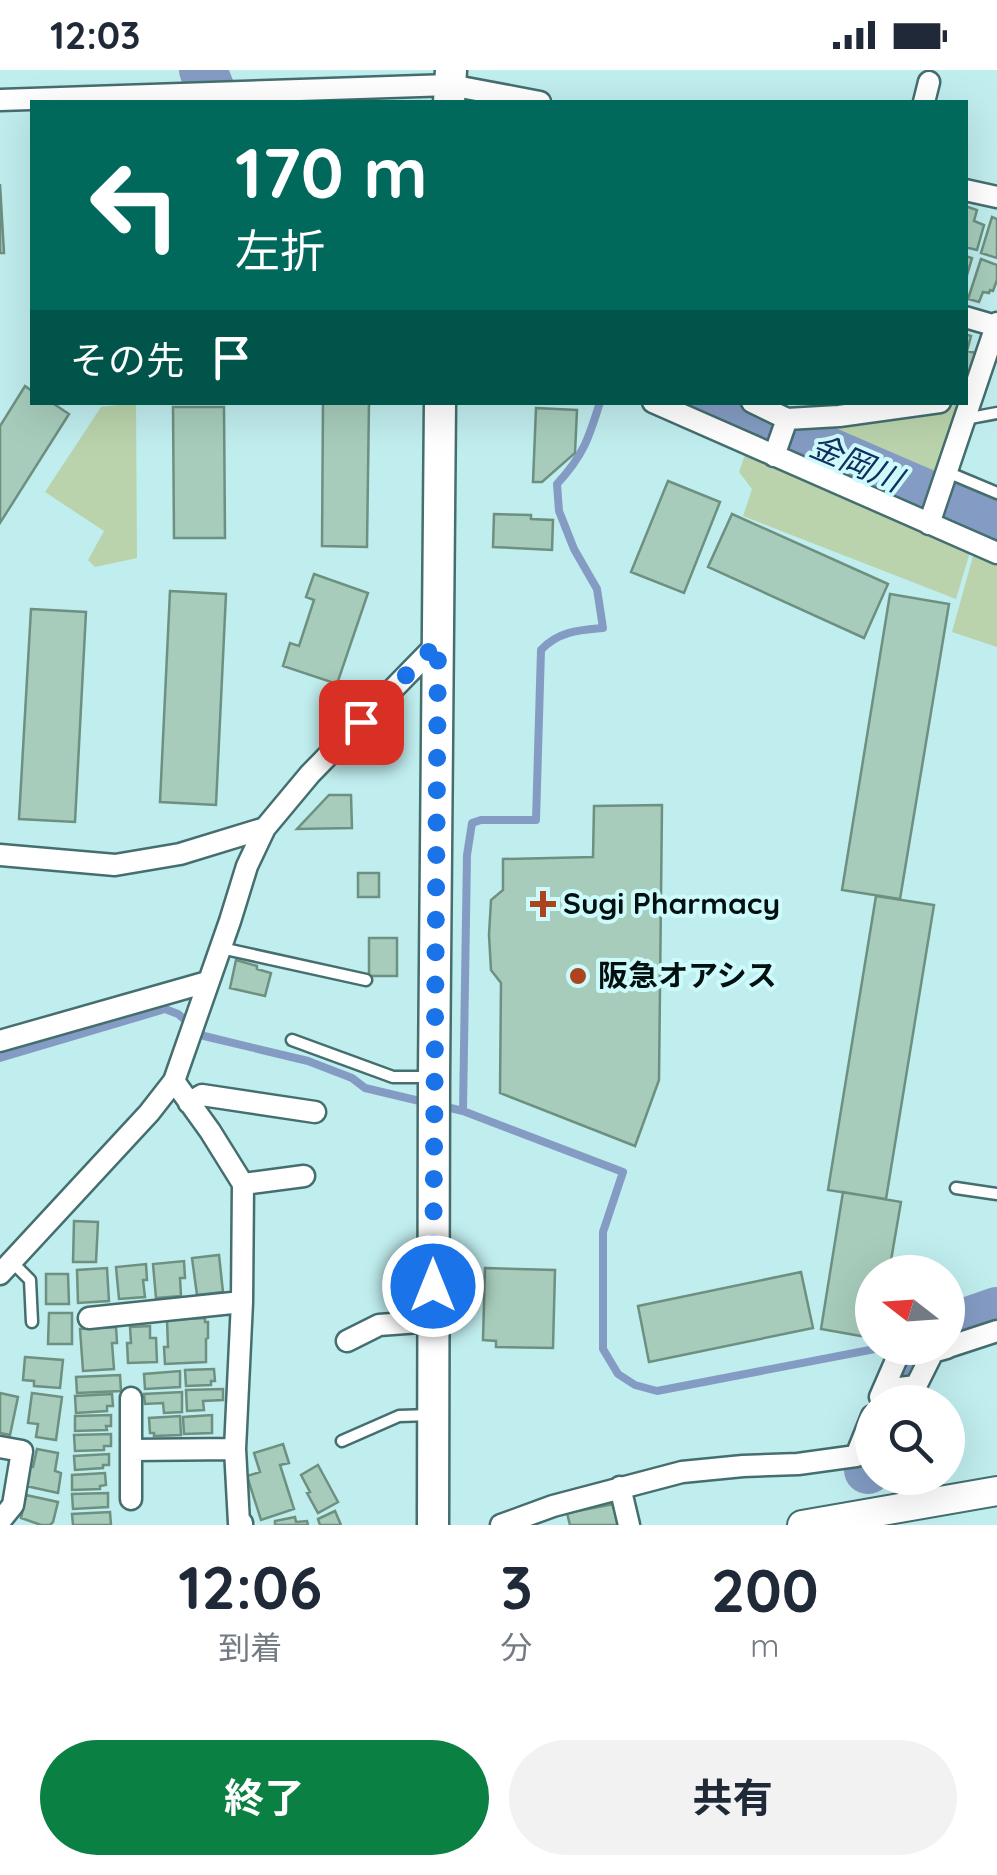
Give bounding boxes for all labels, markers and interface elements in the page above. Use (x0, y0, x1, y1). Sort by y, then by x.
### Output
text: 12:03 (50, 11, 141, 59)
text: 170 m (235, 128, 428, 216)
icon: left (70, 140, 200, 270)
text: 左折 (235, 222, 325, 278)
icon: arrive (204, 330, 259, 385)
text: その先 (70, 336, 184, 384)
water label: 金岡川 (804, 425, 911, 500)
pin (319, 680, 404, 765)
icon: arrive (334, 695, 389, 750)
place label: Sugi Pharmacy (563, 884, 780, 922)
marker: Sugi Pharmacy (532, 893, 554, 915)
place label: 阪急オアシス (598, 956, 777, 994)
marker: 阪急オアシス (567, 965, 589, 987)
position arrow (381, 1234, 485, 1338)
north arrow (855, 1255, 965, 1365)
map controls (855, 1255, 965, 1495)
button: search (855, 1385, 965, 1495)
text: 12:06 (178, 1549, 322, 1624)
text: 3 (500, 1549, 533, 1624)
text: 200 (711, 1552, 819, 1627)
text: m (750, 1625, 779, 1665)
text: 到着 (218, 1627, 282, 1667)
text: 分 (501, 1627, 533, 1667)
button: 終了 (40, 1740, 489, 1855)
button: 共有 (509, 1740, 957, 1855)

